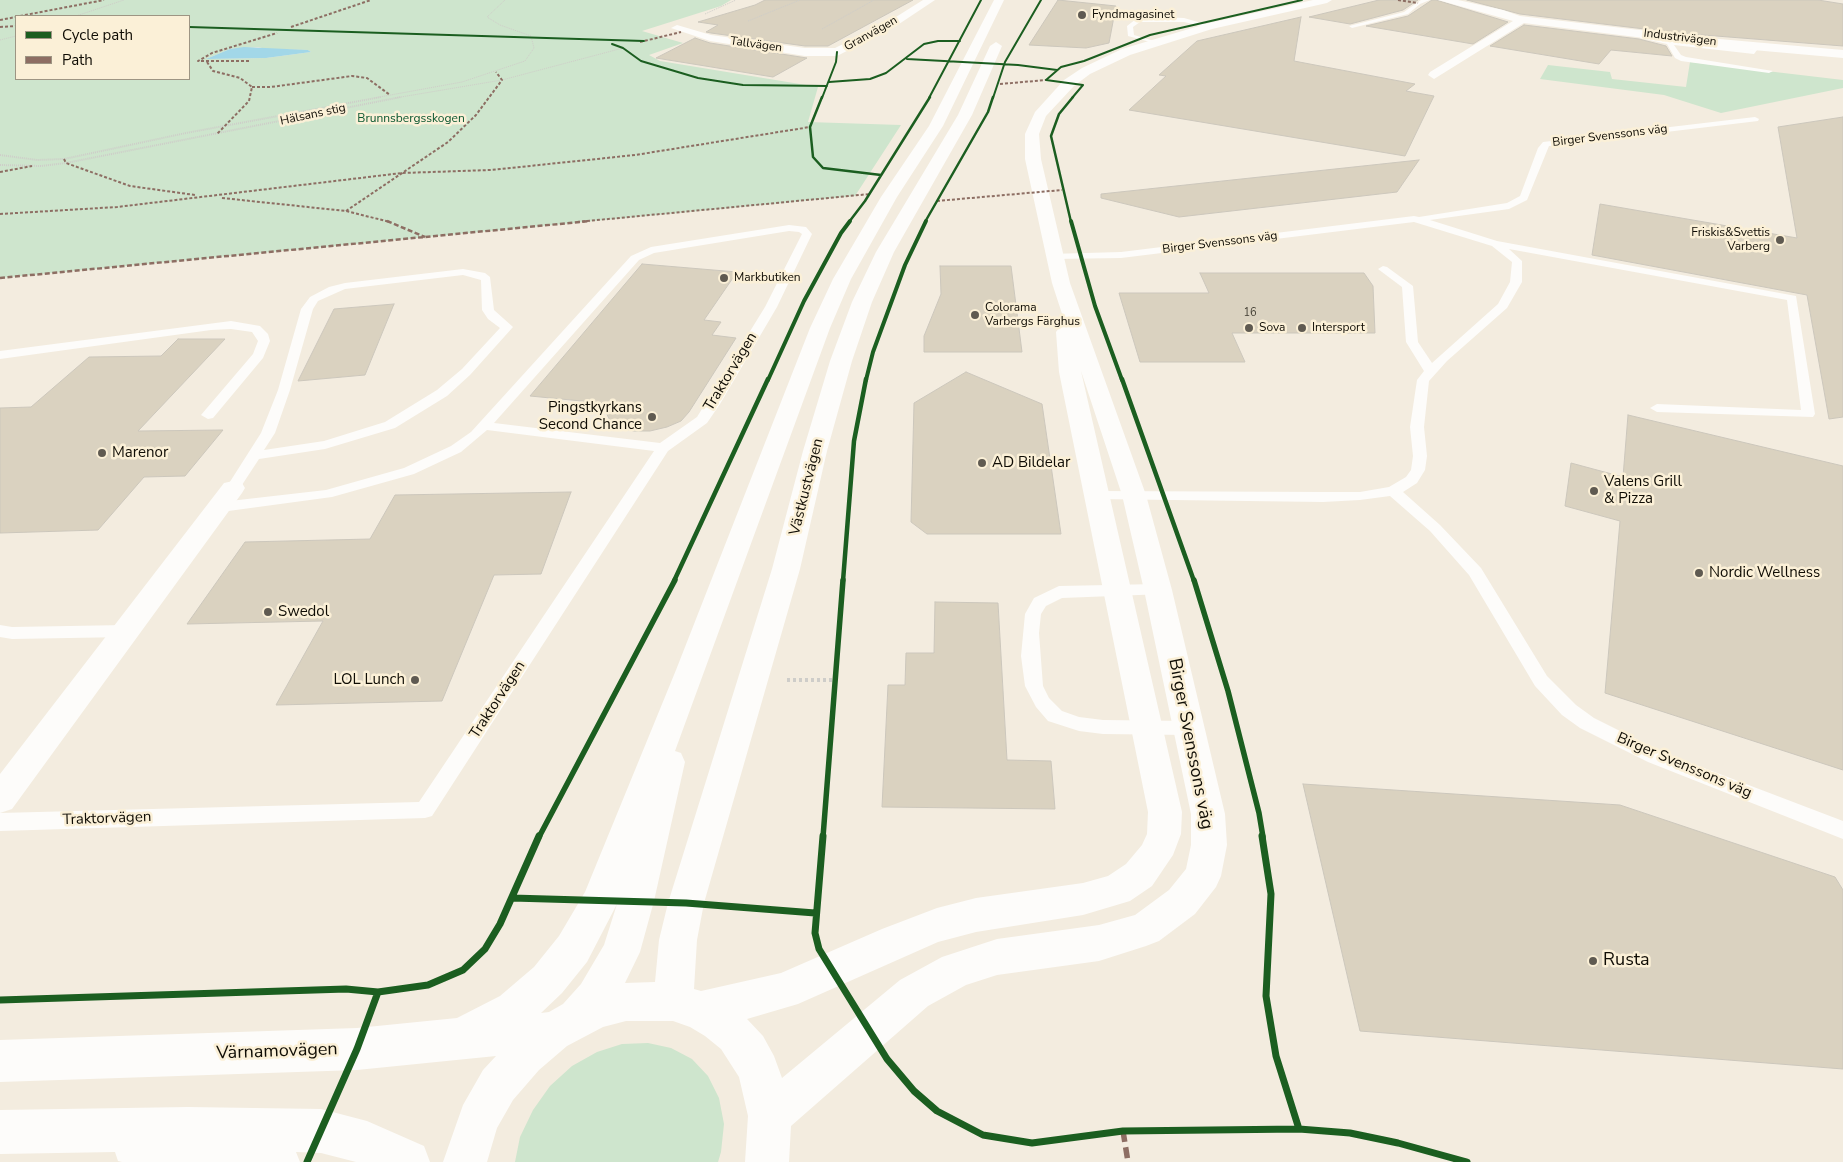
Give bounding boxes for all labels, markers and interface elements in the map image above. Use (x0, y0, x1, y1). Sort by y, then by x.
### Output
place label: Fyndmagasinet (1092, 8, 1174, 22)
marker: Fyndmagasinet (1076, 9, 1088, 21)
street label: Granvägen (842, 13, 900, 55)
legend (15, 15, 190, 80)
text: Cycle path (62, 25, 133, 45)
street label: Industrivägen (1643, 26, 1717, 50)
street label: Tallvägen (729, 34, 783, 56)
text: Path (62, 50, 93, 70)
street label: Hälsans stig (279, 101, 347, 129)
park label: Brunnsbergsskogen (357, 112, 465, 126)
street label: Birger Svenssons väg (1552, 122, 1668, 150)
place label: Friskis&Svettis Varberg (1691, 226, 1770, 254)
street label: Birger Svenssons väg (1162, 229, 1278, 257)
marker: Friskis&Svettis Varberg (1774, 234, 1786, 246)
place label: Markbutiken (734, 271, 801, 285)
marker: Markbutiken (718, 272, 730, 284)
place label: Colorama Varbergs Färghus (985, 301, 1080, 329)
house number: 16 (1243, 306, 1257, 320)
marker: Colorama Varbergs Färghus (969, 309, 981, 321)
place label: Sova (1259, 321, 1285, 335)
place label: Intersport (1312, 321, 1365, 335)
marker: Sova (1243, 322, 1255, 334)
marker: Intersport (1296, 322, 1308, 334)
street label: Traktorvägen (700, 329, 762, 415)
place label: Pingstkyrkans Second Chance (539, 399, 642, 434)
marker: Pingstkyrkans Second Chance (646, 411, 658, 423)
street label: Västkustvägen (786, 437, 828, 537)
place label: Marenor (112, 444, 168, 462)
marker: Marenor (96, 447, 108, 459)
place label: AD Bildelar (992, 454, 1070, 472)
marker: AD Bildelar (976, 457, 988, 469)
place label: Valens Grill & Pizza (1604, 473, 1682, 508)
marker: Valens Grill & Pizza (1588, 485, 1600, 497)
place label: Nordic Wellness (1709, 564, 1820, 582)
marker: Nordic Wellness (1693, 567, 1705, 579)
place label: Swedol (278, 603, 329, 621)
marker: Swedol (262, 606, 274, 618)
street label: Birger Svenssons väg (1163, 657, 1217, 831)
street label: Traktorvägen (466, 658, 530, 742)
place label: LOL Lunch (334, 671, 405, 689)
marker: LOL Lunch (409, 674, 421, 686)
street label: Birger Svenssons väg (1614, 729, 1754, 803)
street label: Traktorvägen (62, 808, 152, 830)
place label: Rusta (1603, 950, 1650, 972)
marker: Rusta (1587, 955, 1599, 967)
street label: Värnamovägen (216, 1039, 338, 1065)

